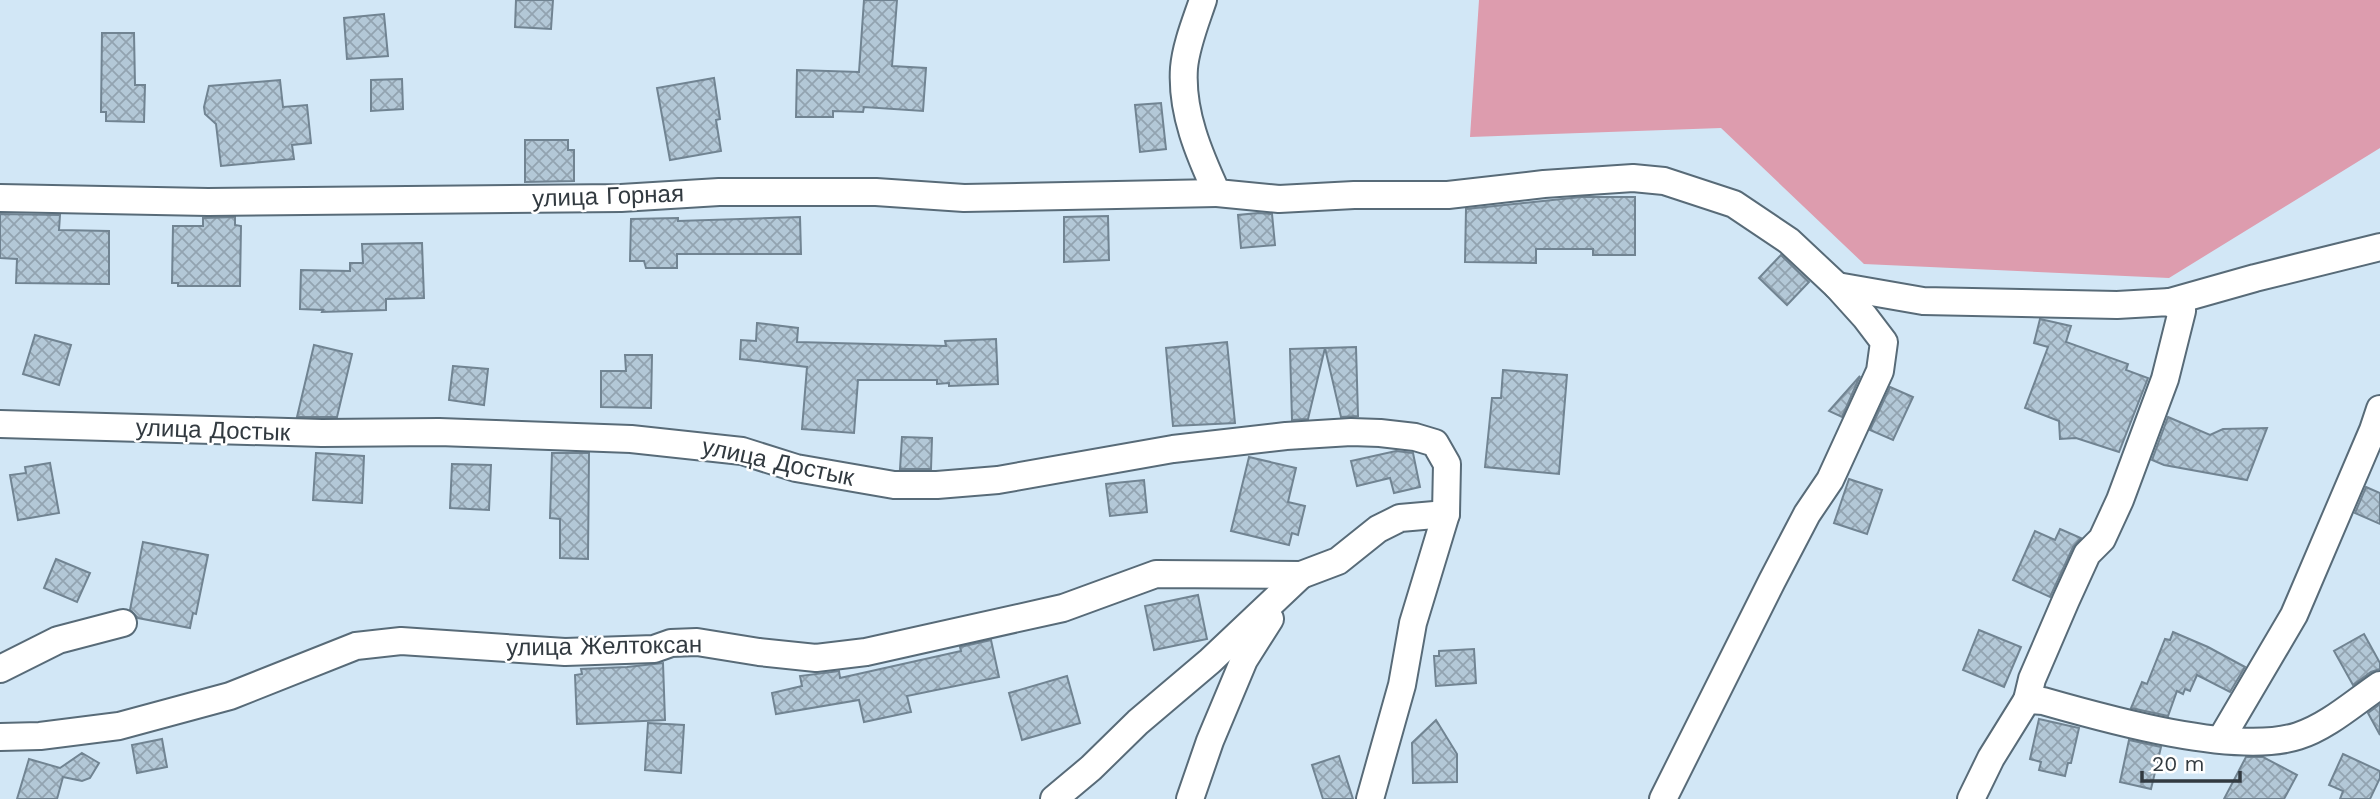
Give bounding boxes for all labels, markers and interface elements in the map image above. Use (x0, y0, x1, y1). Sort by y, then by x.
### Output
street label: улица Горная (532, 179, 684, 213)
street label: улица Достык (135, 413, 291, 447)
street label: улица Достык (699, 432, 857, 492)
street label: улица Желтоксан (506, 630, 702, 662)
scale bar (2142, 740, 2240, 784)
text: 20 m (2152, 751, 2204, 776)

